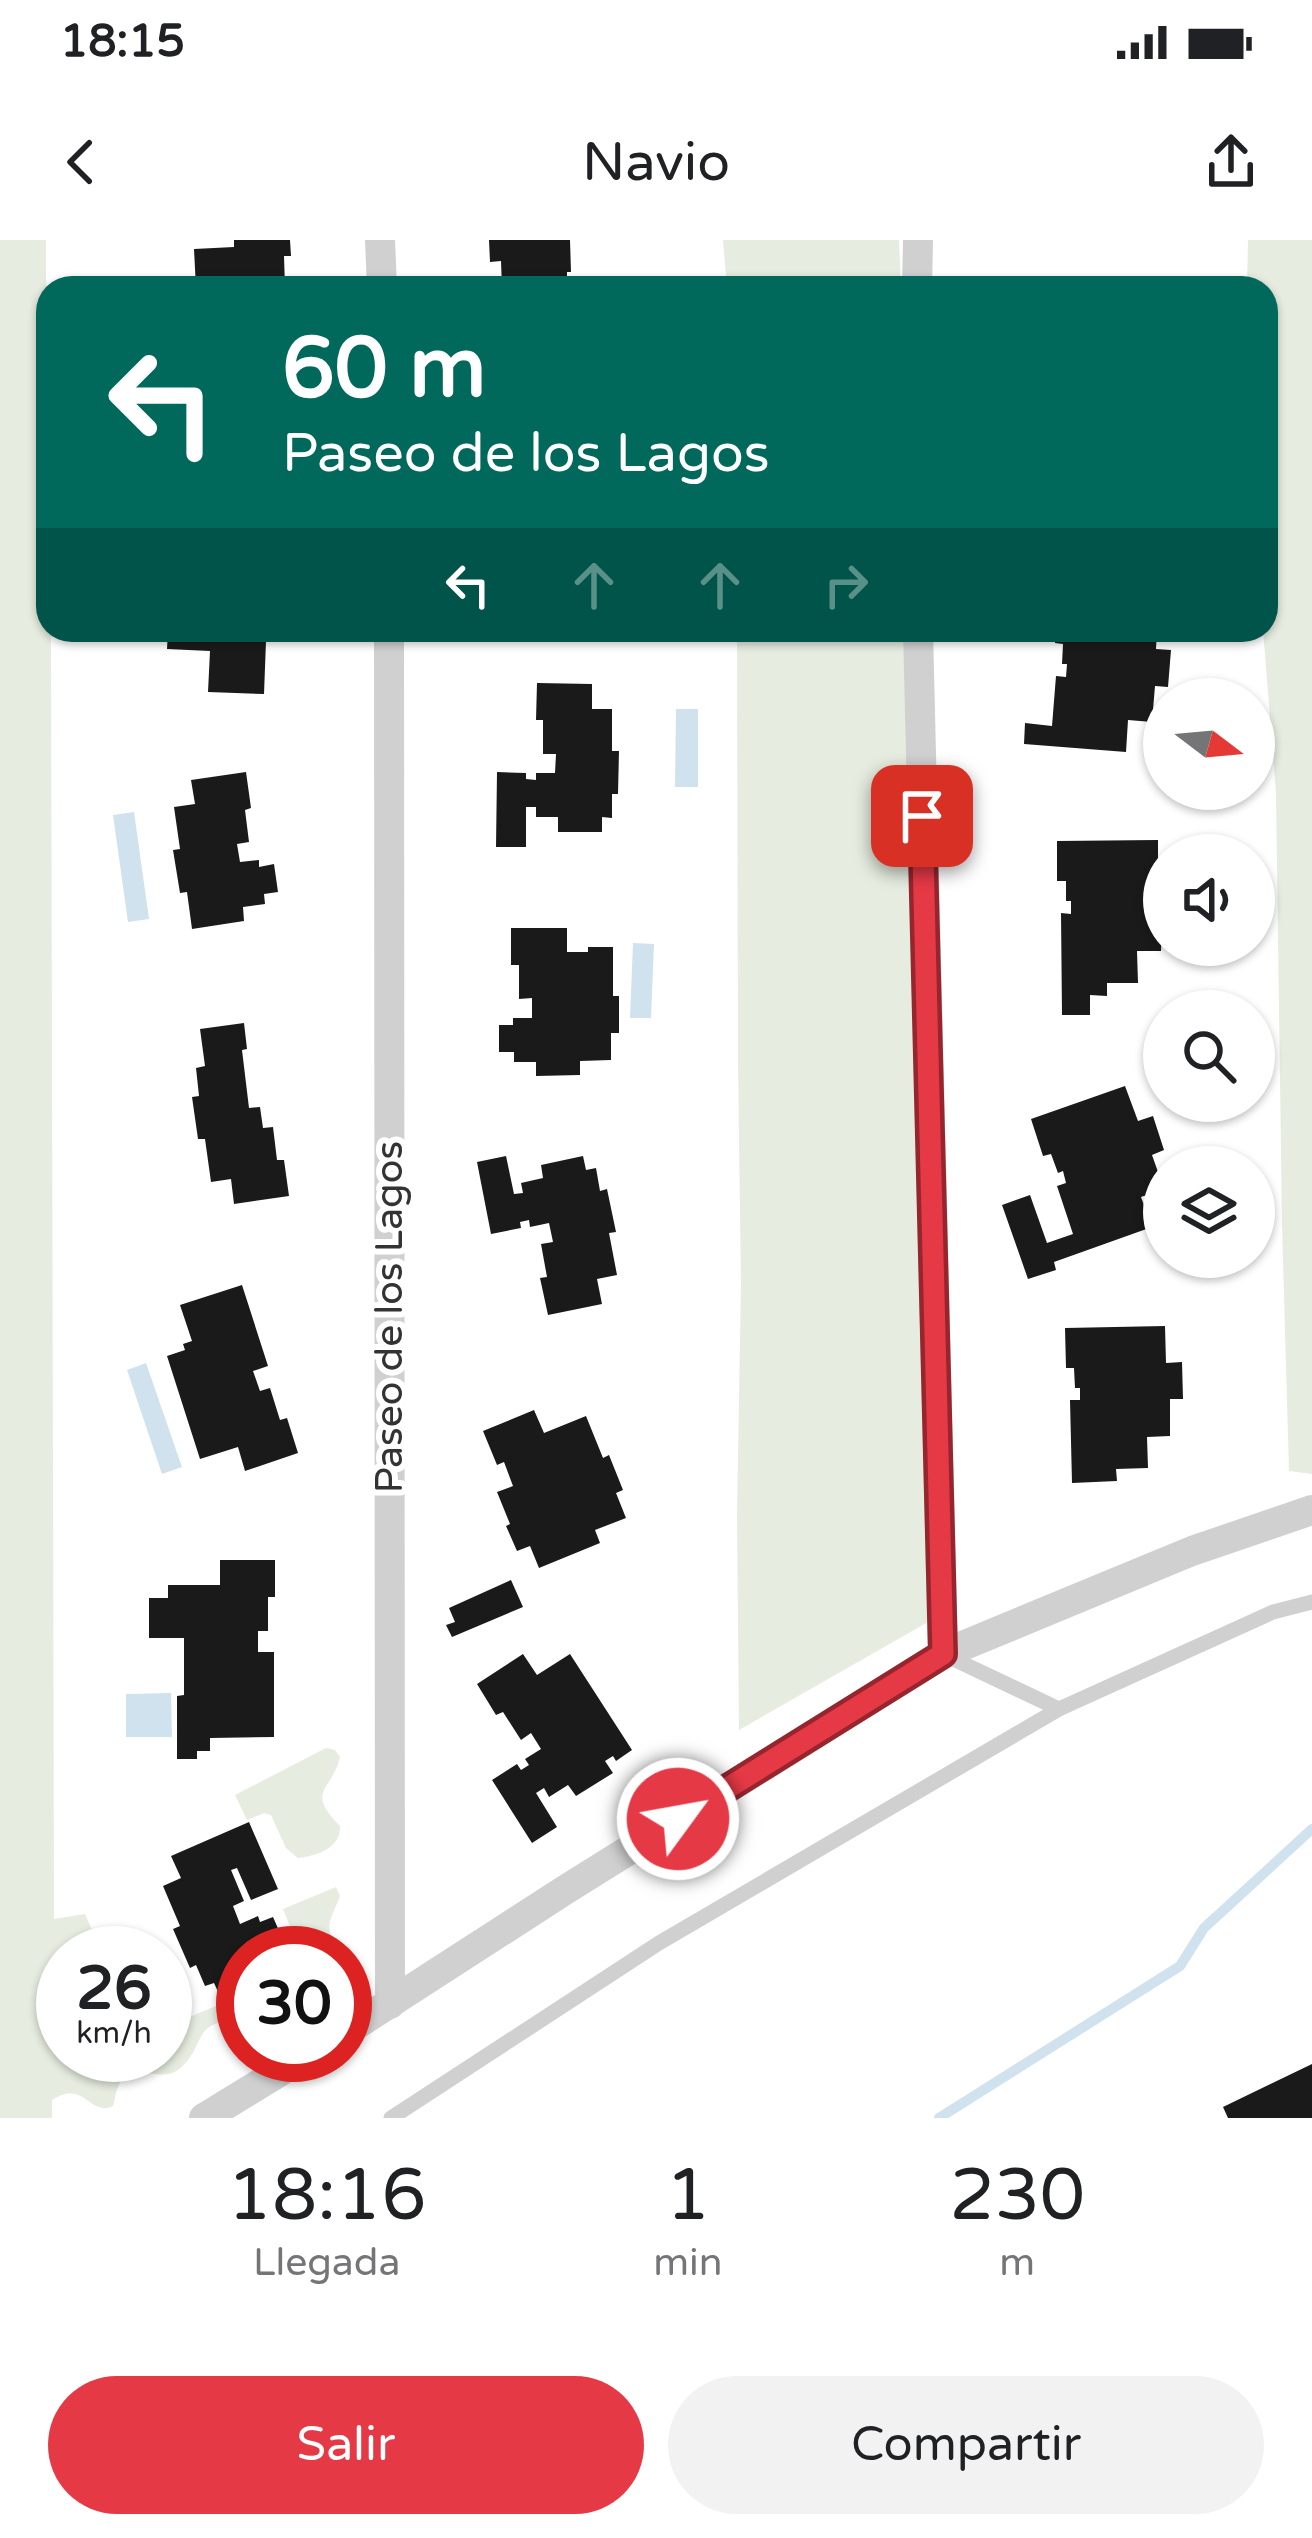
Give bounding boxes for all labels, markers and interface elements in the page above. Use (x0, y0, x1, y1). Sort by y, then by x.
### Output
text: 18:15 (60, 15, 185, 69)
icon: back (48, 129, 114, 195)
icon: share (1198, 129, 1264, 195)
text: Navio (582, 130, 730, 195)
text: 60 m (282, 319, 486, 420)
icon: left (84, 324, 240, 480)
text: Paseo de los Lagos (282, 421, 770, 486)
icon: left (435, 552, 501, 618)
icon: ahead (561, 552, 627, 618)
icon: ahead (687, 552, 753, 618)
icon: right (813, 552, 879, 618)
north arrow (1143, 678, 1275, 810)
map controls (1143, 678, 1275, 1278)
pin (871, 765, 973, 867)
icon: arrive (889, 783, 955, 849)
button: sound (1143, 834, 1275, 966)
button: search (1143, 990, 1275, 1122)
street label: Paseo de los Lagos (366, 1141, 413, 1493)
button: layers (1143, 1146, 1275, 1278)
position arrow (615, 1756, 741, 1882)
speed limit sign: 30 (216, 1926, 372, 2082)
text: 26 (76, 1953, 152, 2025)
text: km/h (76, 2015, 152, 2052)
text: 18:16 (227, 2153, 426, 2240)
text: 1 (665, 2153, 711, 2240)
text: 230 (949, 2153, 1085, 2240)
text: Llegada (253, 2239, 400, 2286)
text: min (653, 2239, 723, 2286)
text: m (999, 2239, 1035, 2286)
button: Salir (48, 2376, 644, 2514)
button: Compartir (668, 2376, 1264, 2514)

